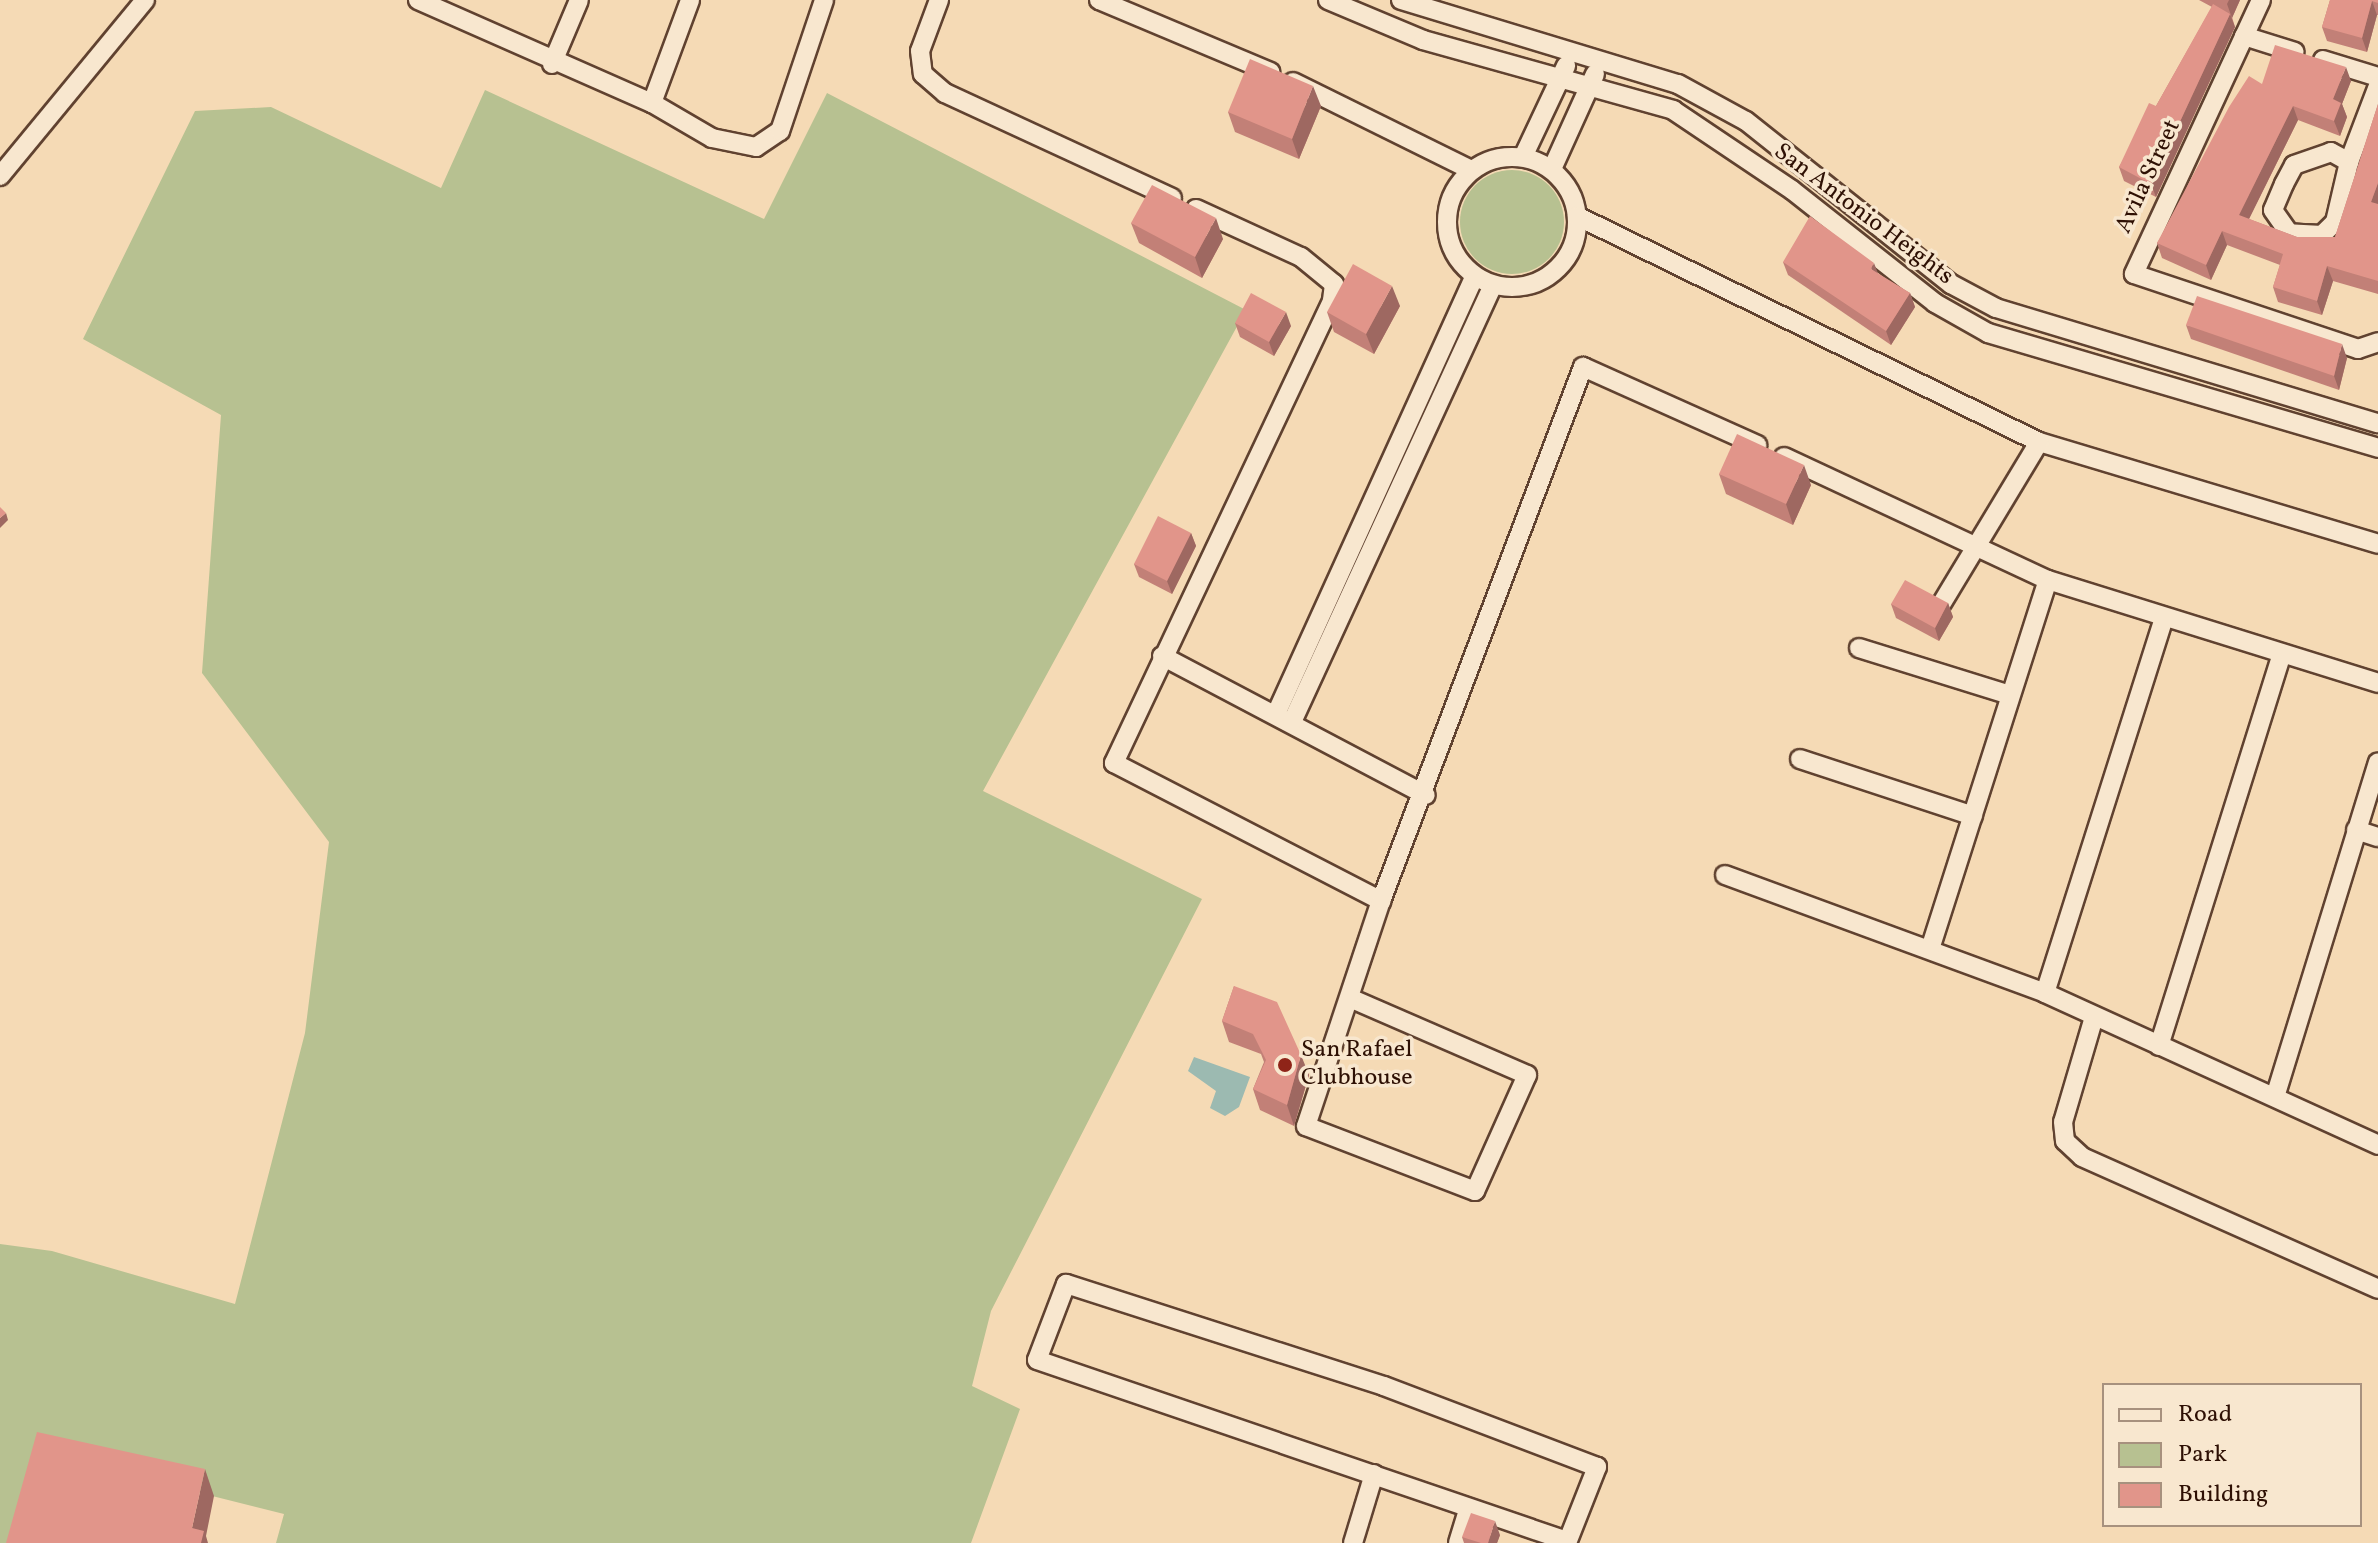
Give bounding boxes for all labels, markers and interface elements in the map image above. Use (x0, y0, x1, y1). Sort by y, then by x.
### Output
street label: Avila Street (2110, 116, 2188, 238)
street label: San Antonio Heights (1767, 138, 1959, 292)
place label: San Rafael Clubhouse (1301, 1037, 1413, 1093)
marker: San Rafael Clubhouse (1276, 1056, 1294, 1074)
legend (2102, 1383, 2362, 1527)
text: Road (2178, 1398, 2232, 1432)
text: Park (2178, 1438, 2227, 1472)
text: Building (2178, 1478, 2268, 1512)

